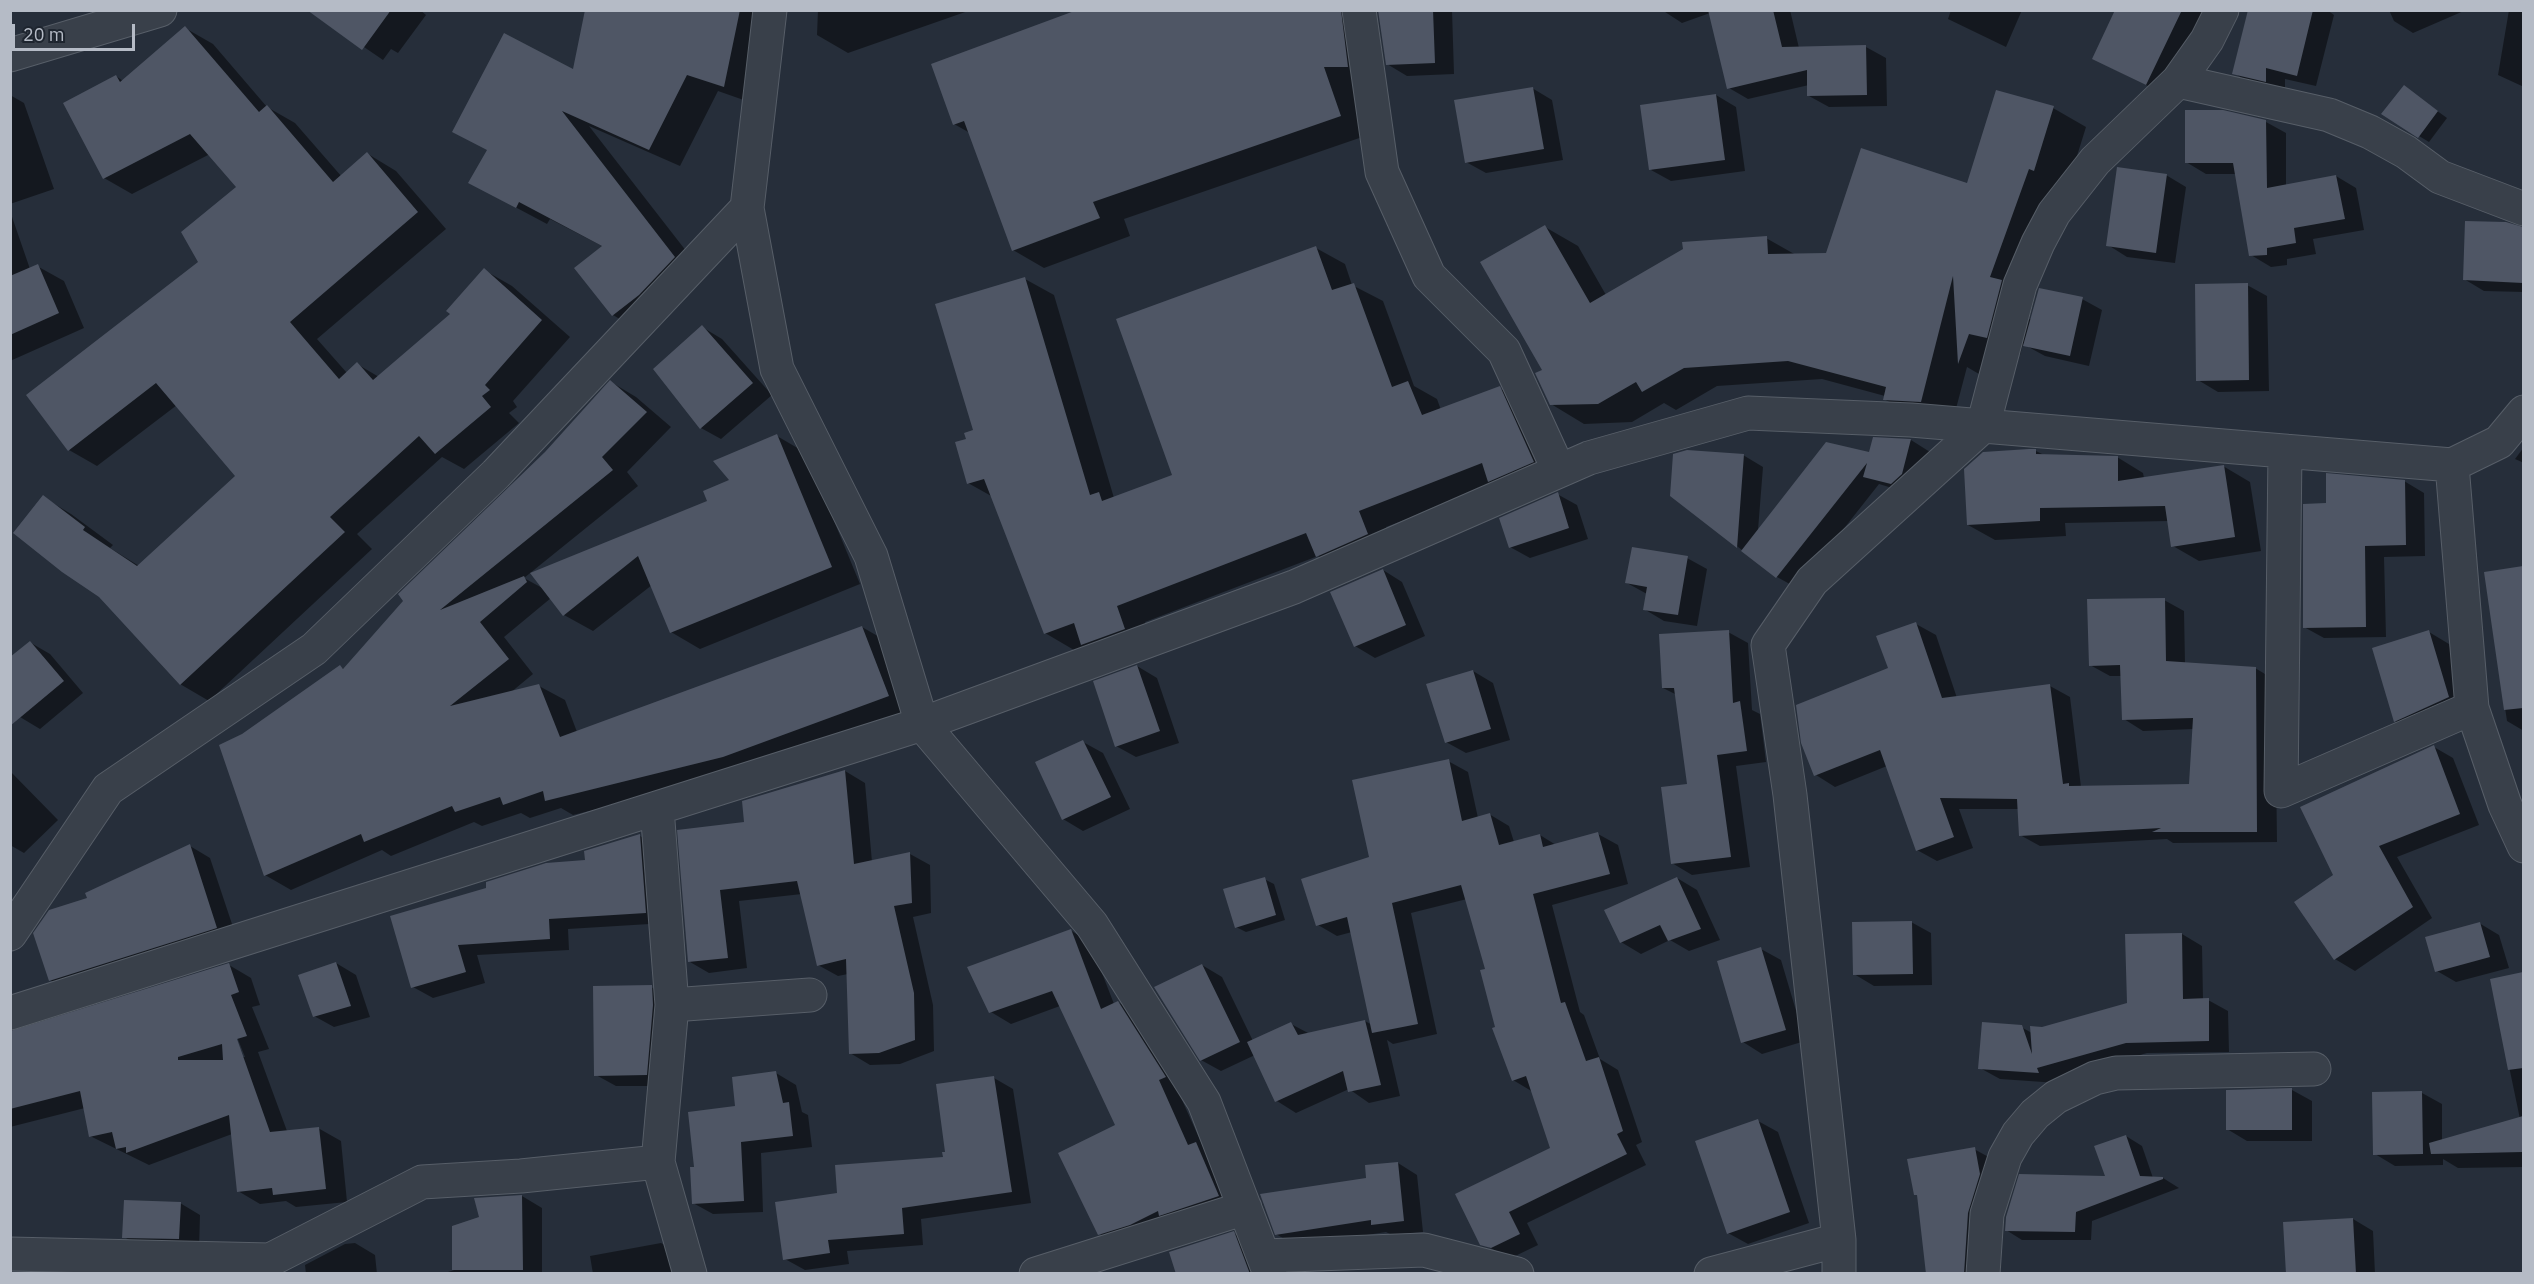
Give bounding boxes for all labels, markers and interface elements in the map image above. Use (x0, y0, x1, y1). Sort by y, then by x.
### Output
scale bar (15, 12, 138, 50)
text: 20 m (23, 23, 65, 46)

